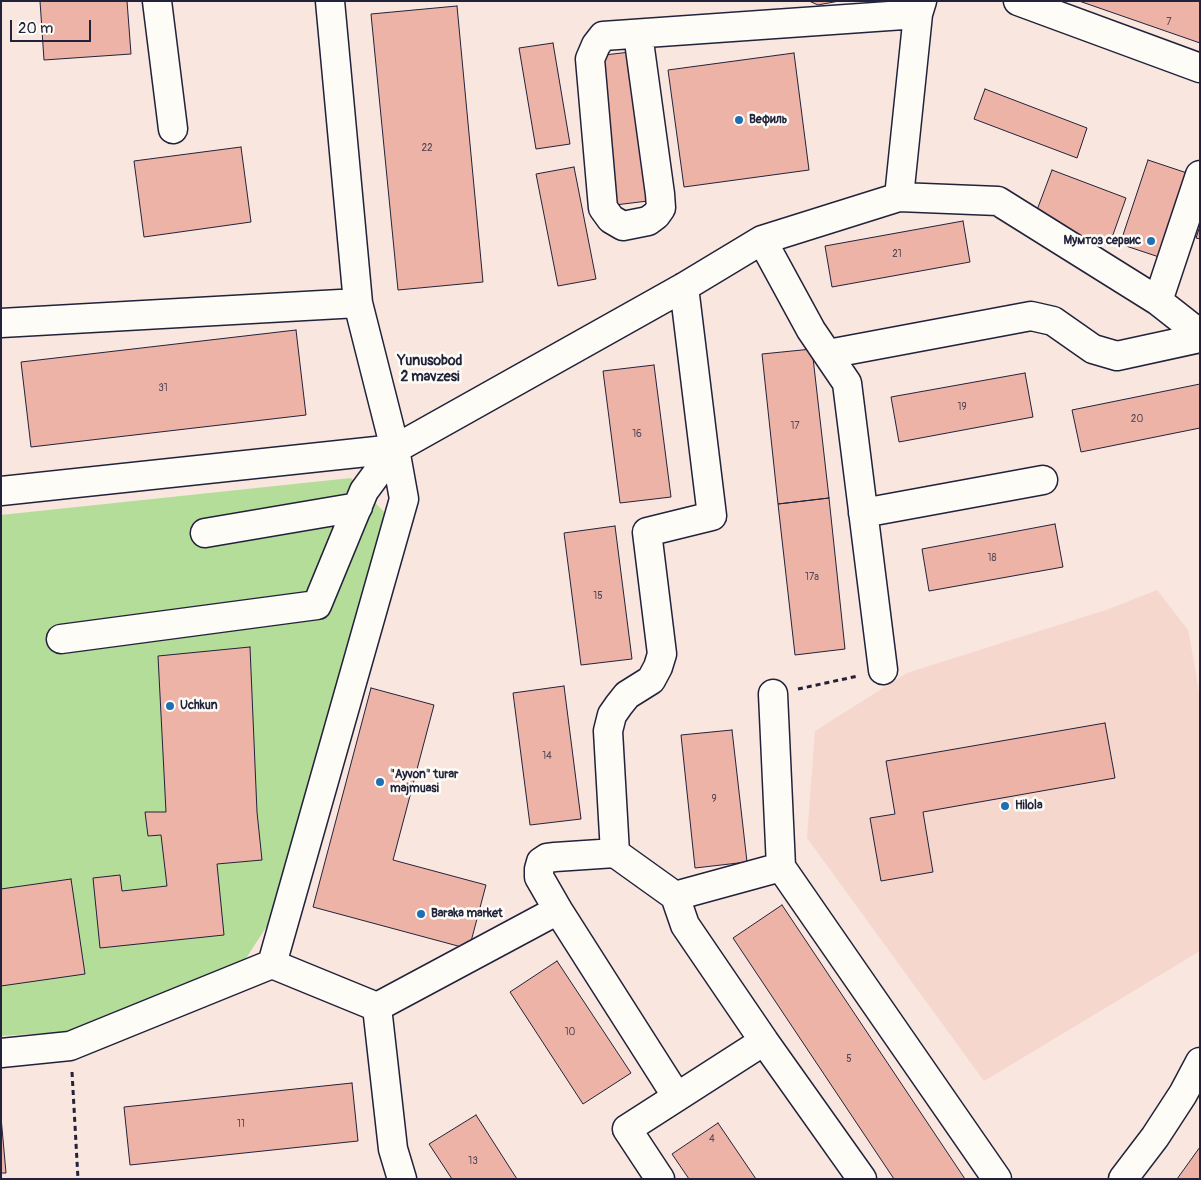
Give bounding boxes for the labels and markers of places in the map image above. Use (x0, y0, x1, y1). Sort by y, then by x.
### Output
place label: Вефиль (749, 113, 787, 127)
marker: Вефиль (733, 114, 745, 126)
place label: Мумтоз сервис (1063, 234, 1141, 248)
marker: Мумтоз сервис (1145, 235, 1157, 247)
place label: Uchkun (180, 699, 217, 713)
marker: Uchkun (164, 700, 176, 712)
place label: "Ayvon" turar majmuasi (390, 768, 458, 796)
marker: "Ayvon" turar majmuasi (374, 776, 386, 788)
place label: Hilola (1015, 799, 1042, 813)
marker: Hilola (999, 800, 1011, 812)
place label: Baraka market (431, 907, 503, 921)
marker: Baraka market (415, 908, 427, 920)

